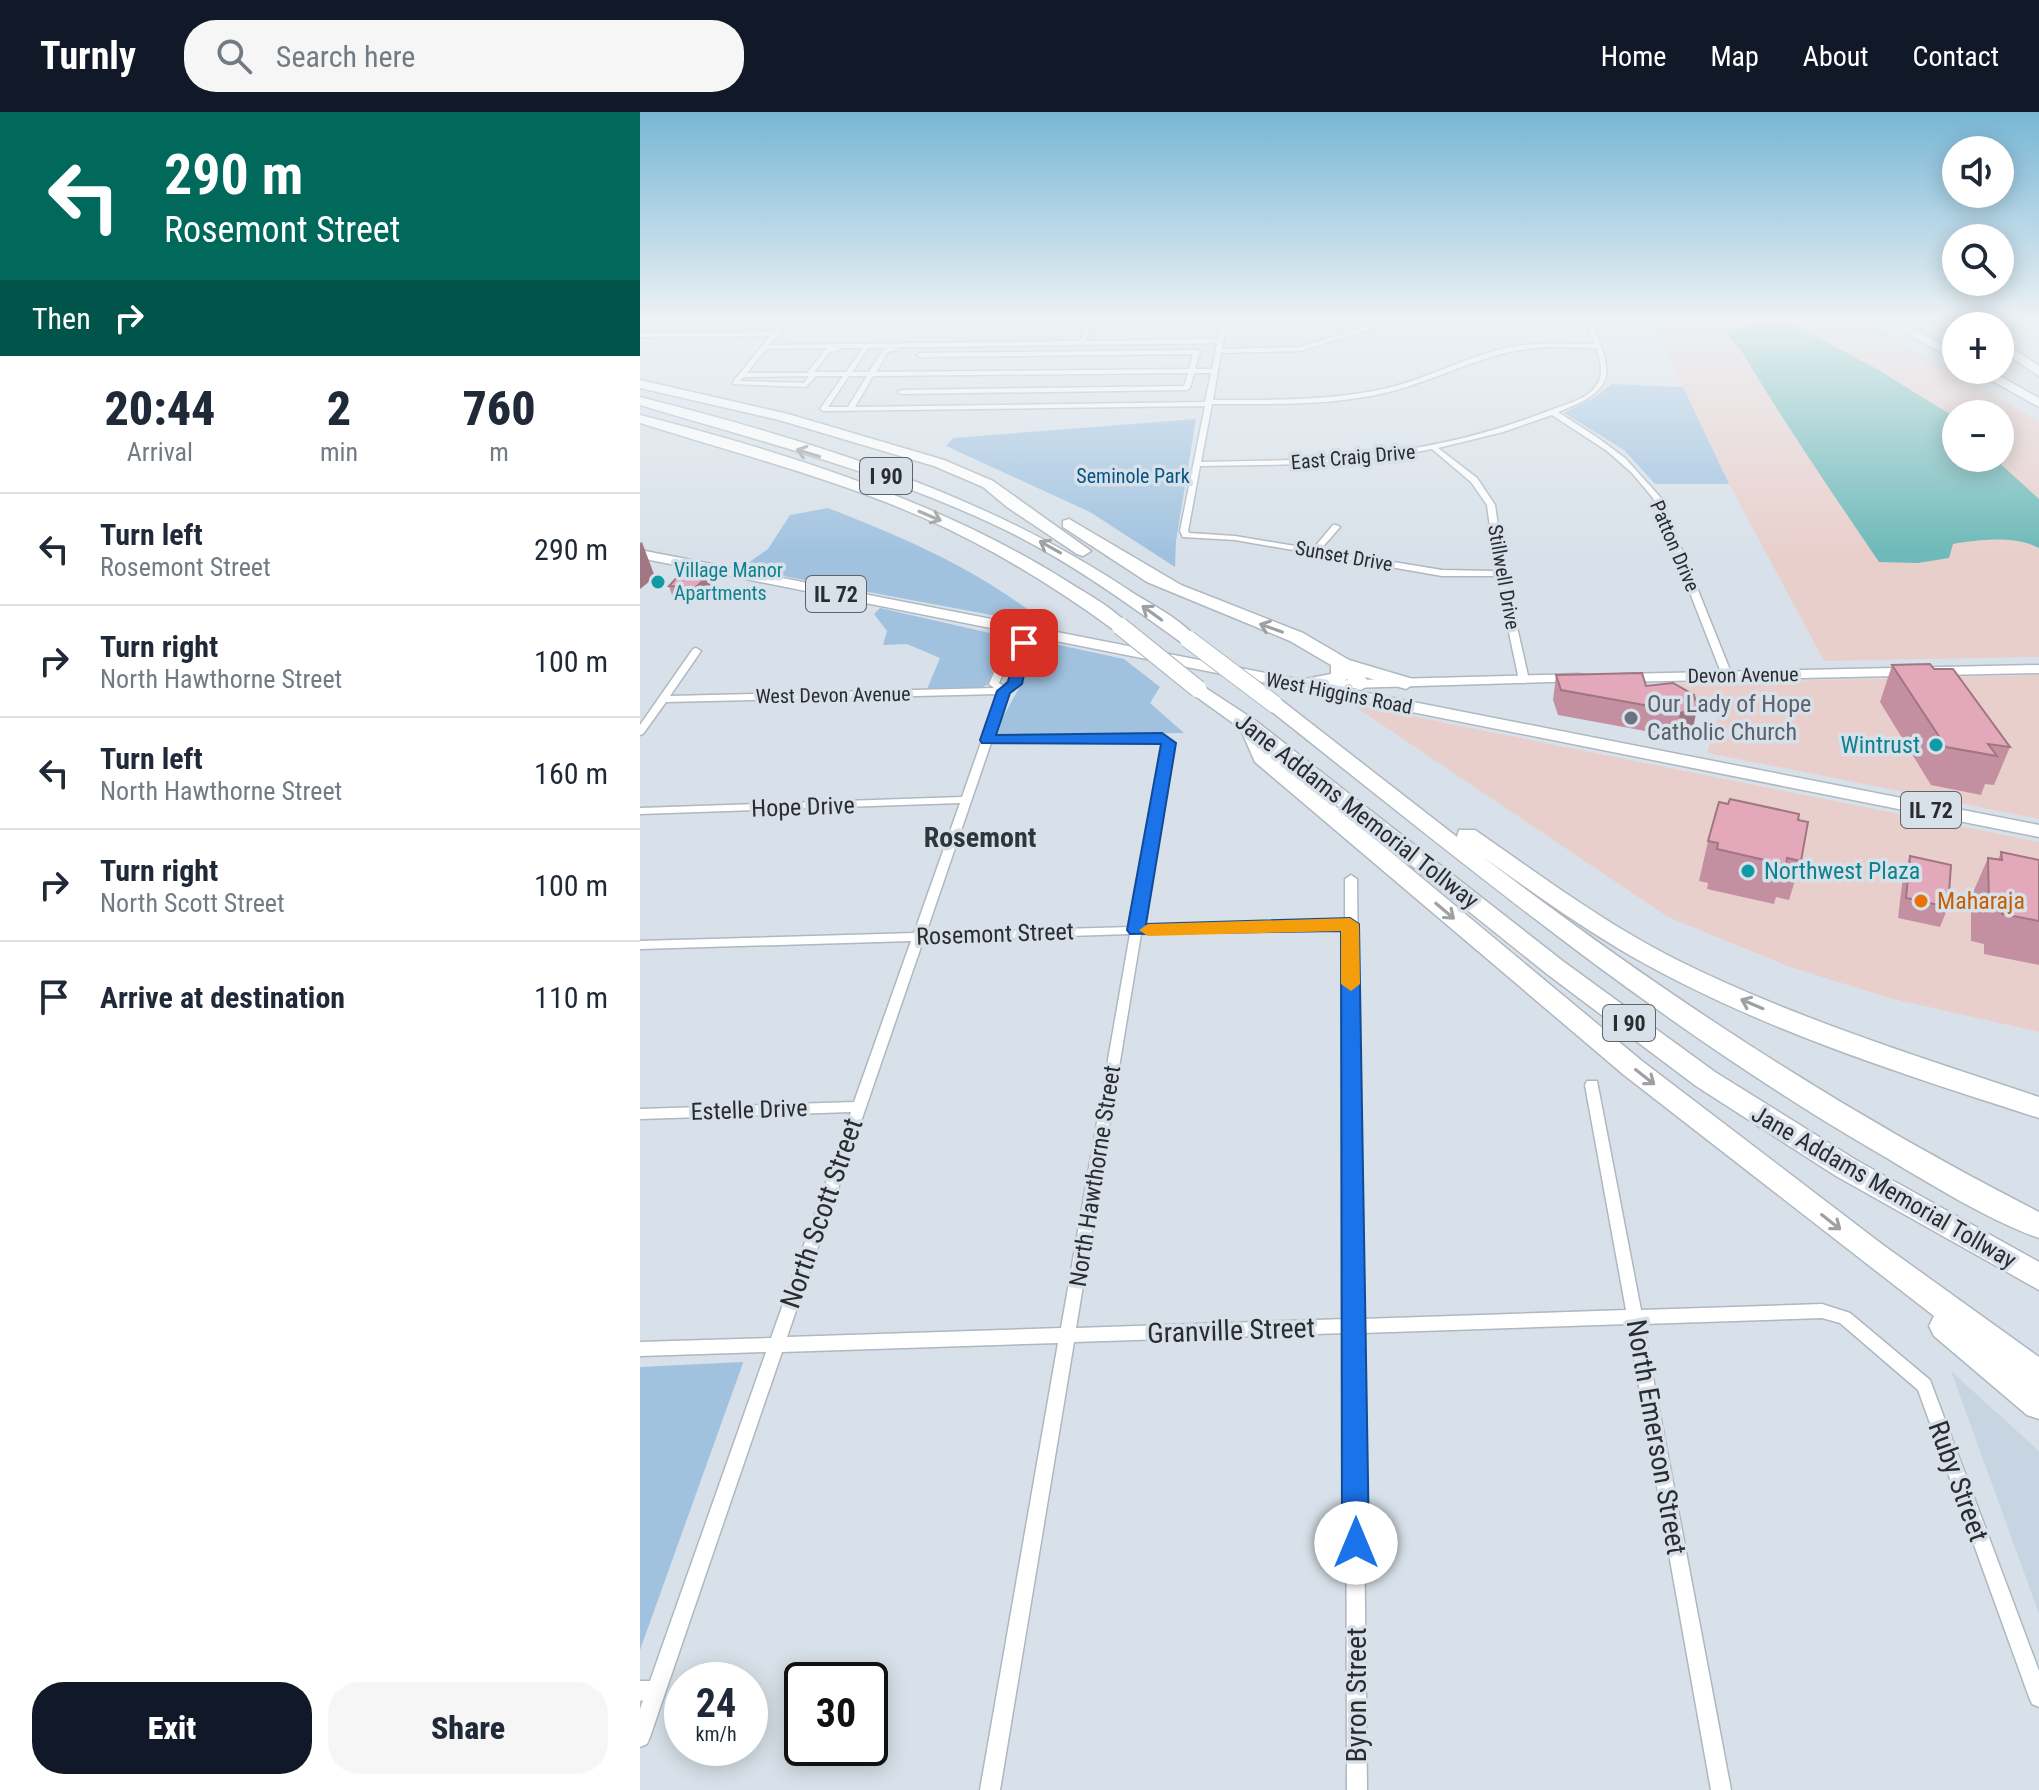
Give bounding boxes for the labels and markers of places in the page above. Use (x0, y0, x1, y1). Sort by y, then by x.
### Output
place label: Village Manor Apartments (674, 558, 783, 605)
marker: Village Manor Apartments (649, 573, 667, 591)
pin (990, 609, 1058, 677)
place label: Our Lady of Hope Catholic Church (1647, 690, 1811, 746)
marker: Our Lady of Hope Catholic Church (1622, 709, 1640, 727)
place label: Wintrust (1841, 731, 1920, 759)
marker: Wintrust (1927, 736, 1945, 754)
place label: Northwest Plaza (1764, 857, 1920, 885)
marker: Northwest Plaza (1739, 862, 1757, 880)
place label: Maharaja (1937, 887, 2025, 915)
marker: Maharaja (1912, 892, 1930, 910)

